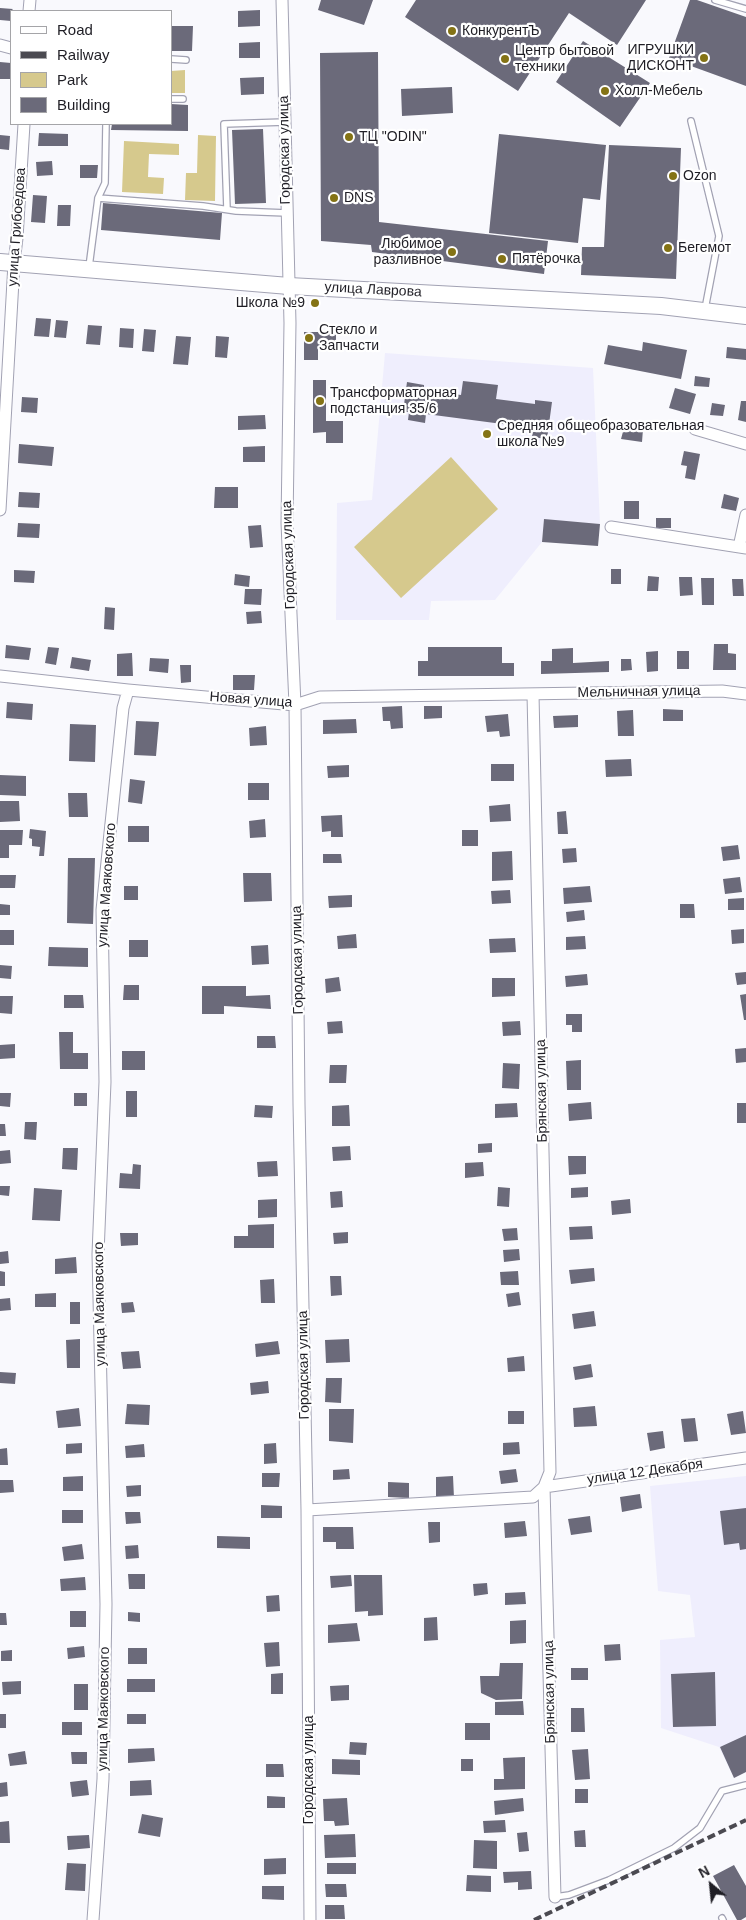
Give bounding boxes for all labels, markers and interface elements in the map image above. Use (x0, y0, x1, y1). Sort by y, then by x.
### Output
legend (10, 10, 172, 125)
text: Road (57, 21, 93, 38)
place label: КонкурентЪ (462, 23, 540, 39)
marker: КонкурентЪ (446, 25, 458, 37)
place label: ИГРУШКИ ДИСКОНТ (627, 42, 694, 74)
place label: Центр бытовой техники (515, 43, 614, 75)
text: Railway (57, 46, 110, 63)
marker: ИГРУШКИ ДИСКОНТ (698, 52, 710, 64)
marker: Центр бытовой техники (499, 53, 511, 65)
text: Park (57, 71, 88, 88)
place label: Холл-Мебель (615, 83, 703, 99)
marker: Холл-Мебель (599, 85, 611, 97)
street label: Городская улица (276, 95, 294, 205)
text: Building (57, 96, 110, 113)
place label: ТЦ "ODIN" (359, 129, 427, 145)
marker: ТЦ "ODIN" (343, 131, 355, 143)
street label: улица Грибоедова (4, 167, 30, 287)
place label: Ozon (683, 168, 716, 184)
marker: Ozon (667, 170, 679, 182)
place label: DNS (344, 190, 374, 206)
marker: DNS (328, 192, 340, 204)
place label: Любимое разливное (374, 236, 442, 268)
place label: Бегемот (678, 240, 731, 256)
marker: Бегемот (662, 242, 674, 254)
marker: Любимое разливное (446, 246, 458, 258)
place label: Пятёрочка (512, 251, 581, 267)
marker: Пятёрочка (496, 253, 508, 265)
street label: улица Лаврова (324, 279, 422, 301)
place label: Школа №9 (236, 295, 305, 311)
marker: Школа №9 (309, 297, 321, 309)
place label: Стекло и Запчасти (319, 322, 379, 354)
marker: Стекло и Запчасти (303, 332, 315, 344)
place label: Трансформаторная подстанция 35/6 (330, 385, 457, 418)
marker: Трансформаторная подстанция 35/6 (314, 395, 326, 407)
place label: Средняя общеобразовательная школа №9 (497, 418, 704, 451)
marker: Средняя общеобразовательная школа №9 (481, 428, 493, 440)
street label: Городская улица (279, 500, 299, 610)
street label: Мельничная улица (577, 683, 701, 701)
street label: Новая улица (209, 689, 293, 711)
street label: улица Маяковского (94, 822, 120, 948)
street label: Городская улица (289, 905, 307, 1015)
street label: Брянская улица (533, 1039, 551, 1143)
street label: улица Маяковского (91, 1242, 109, 1366)
street label: Городская улица (295, 1310, 313, 1420)
street label: улица 12 Декабря (586, 1456, 704, 1488)
street label: Брянская улица (541, 1640, 559, 1744)
street label: улица Маяковского (95, 1647, 113, 1771)
street label: Городская улица (301, 1715, 317, 1825)
north arrow (686, 1860, 736, 1910)
text: N (696, 1862, 712, 1881)

